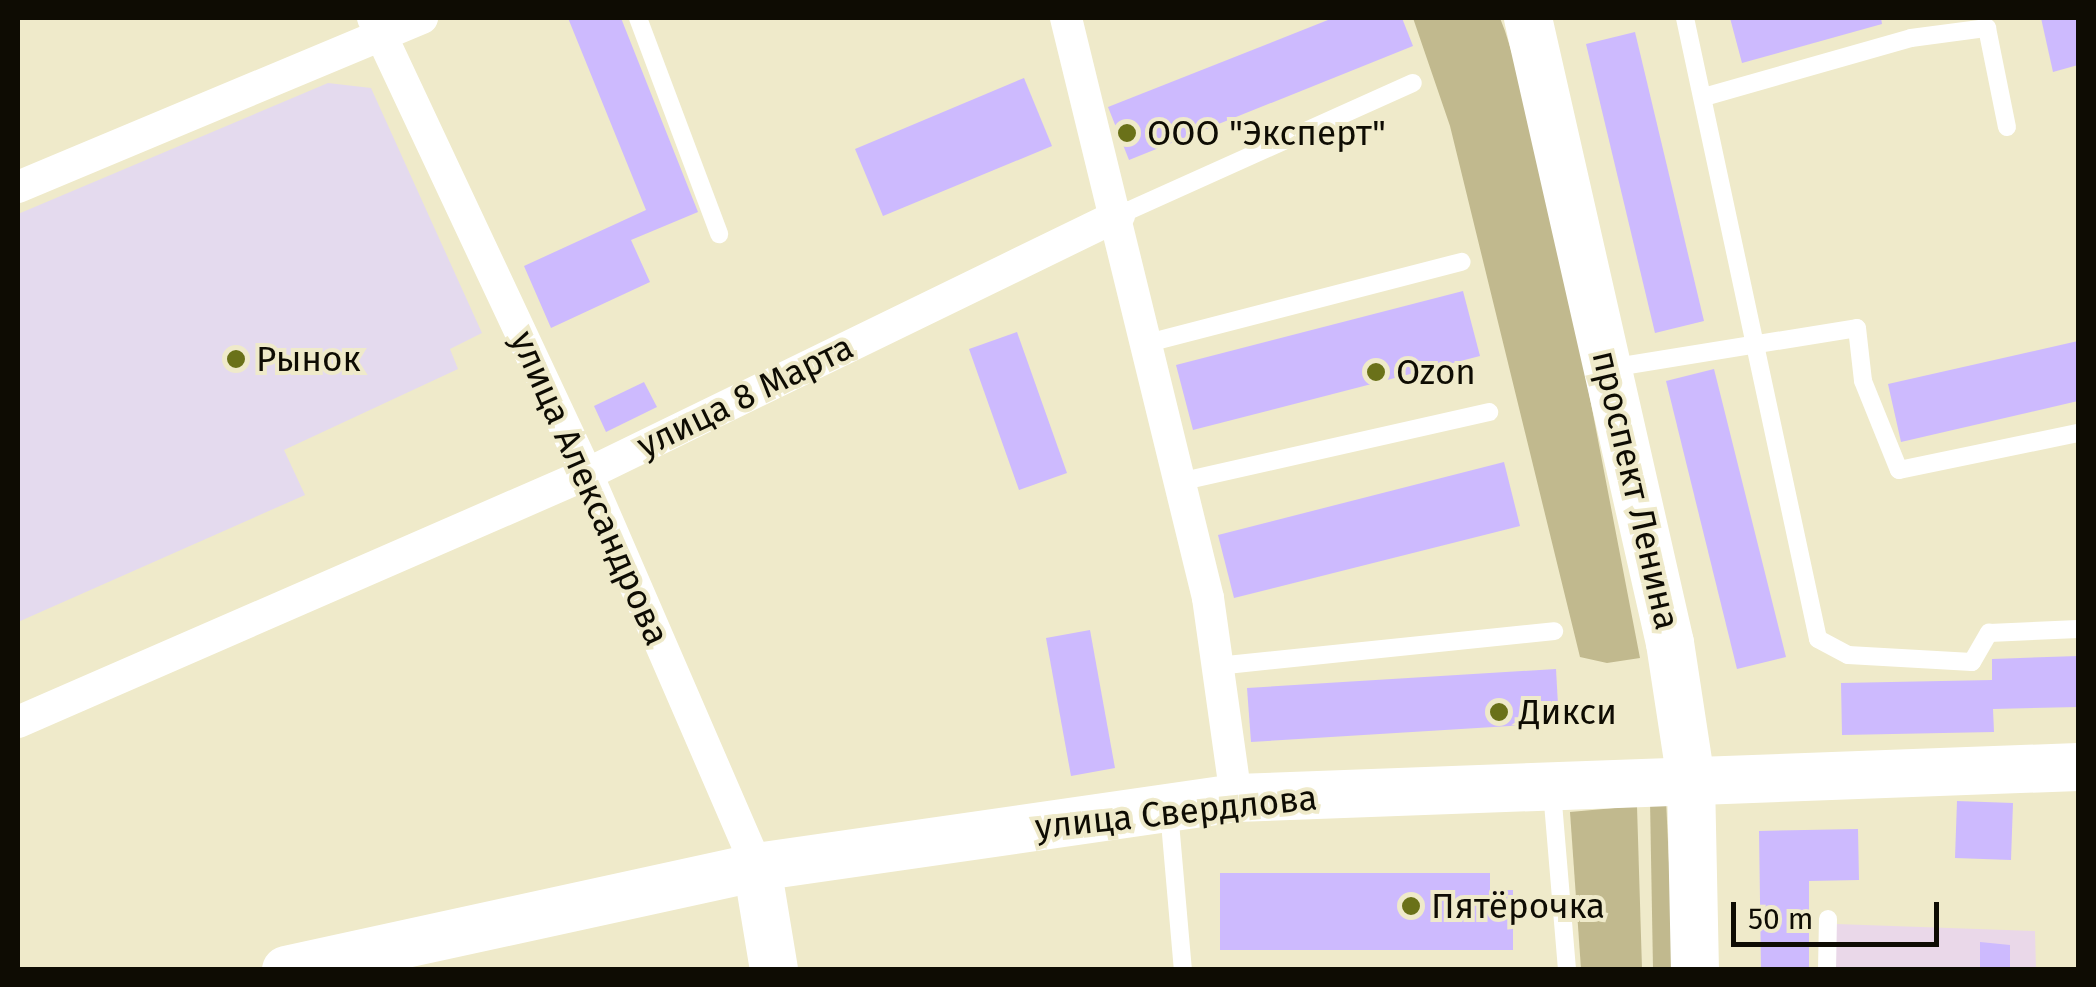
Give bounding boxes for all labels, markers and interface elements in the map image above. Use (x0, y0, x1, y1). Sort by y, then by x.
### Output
place label: ООО "Эксперт" (1147, 112, 1386, 154)
marker: ООО "Эксперт" (1116, 122, 1138, 144)
street label: улица Александрова (502, 324, 678, 652)
street label: улица 8 Марта (630, 326, 860, 466)
place label: Рынок (256, 338, 361, 380)
street label: проспект Ленина (1583, 346, 1689, 634)
marker: Рынок (225, 348, 247, 370)
place label: Ozon (1396, 351, 1476, 393)
marker: Ozon (1365, 361, 1387, 383)
place label: Дикси (1519, 691, 1617, 733)
marker: Дикси (1488, 701, 1510, 723)
street label: улица Свердлова (1033, 776, 1319, 848)
scale bar (1736, 882, 1944, 944)
place label: Пятёрочка (1431, 885, 1605, 927)
marker: Пятёрочка (1400, 895, 1422, 917)
text: 50 m (1748, 901, 1813, 937)

